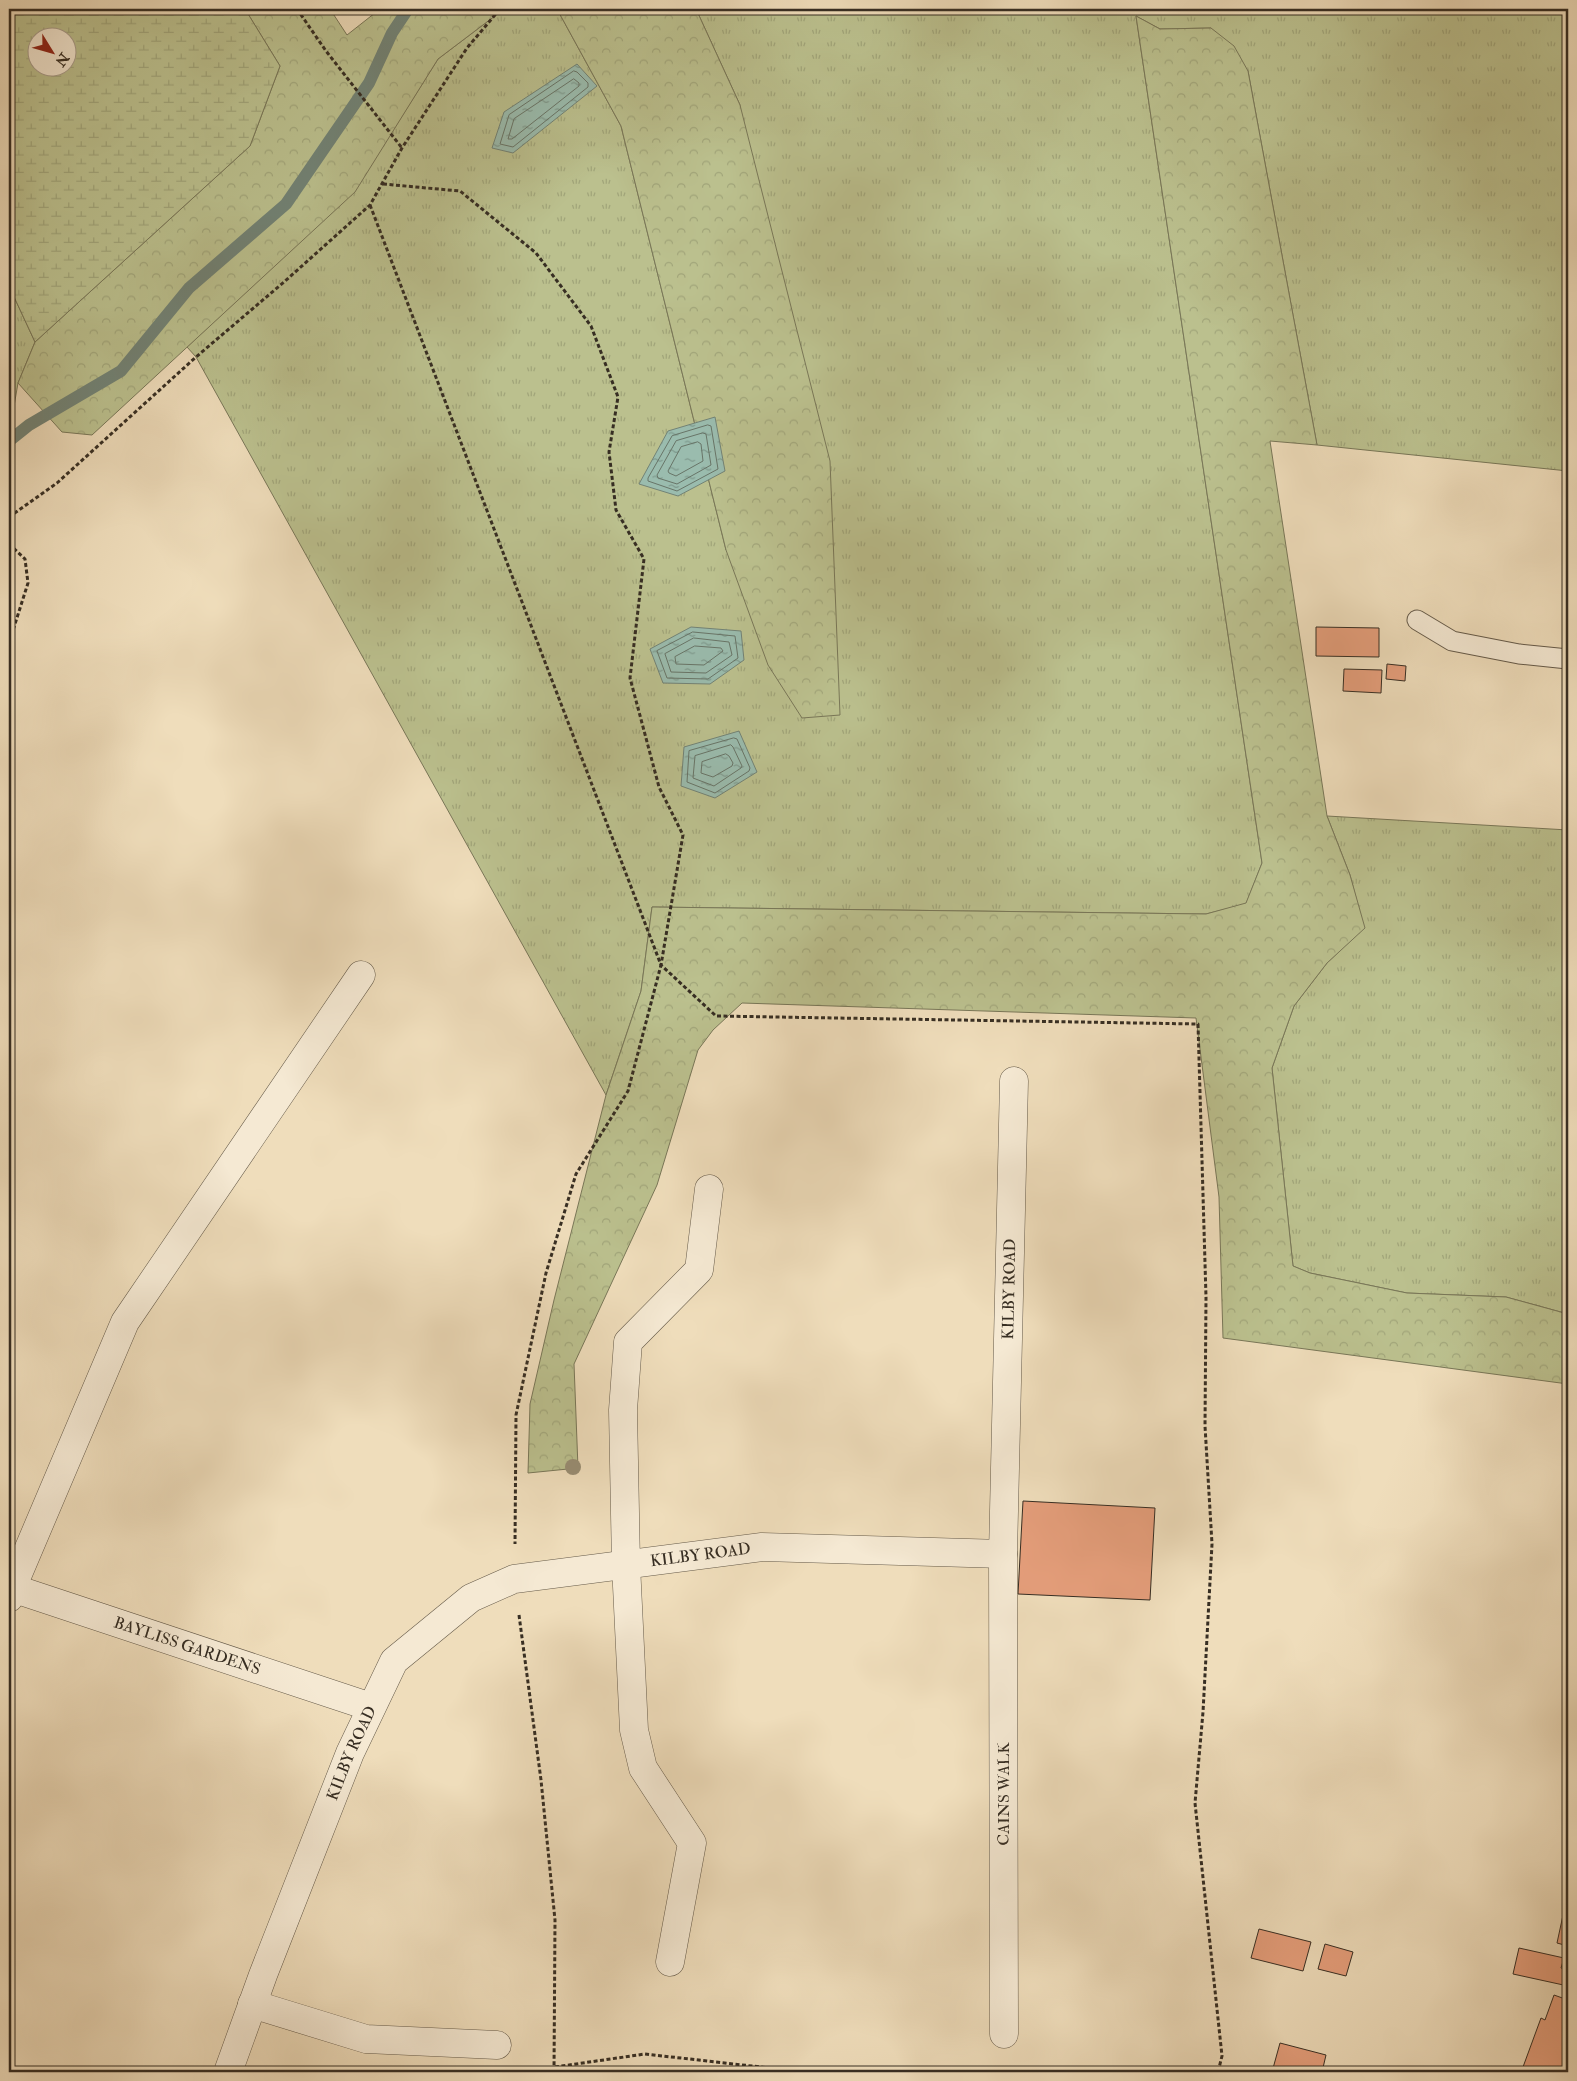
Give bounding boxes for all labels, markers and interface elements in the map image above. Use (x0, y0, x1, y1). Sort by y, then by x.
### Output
north arrow (28, 28, 78, 78)
text: N (51, 49, 73, 70)
street label: KILBY ROAD (998, 1238, 1020, 1340)
street label: KILBY ROAD (649, 1539, 752, 1571)
street label: BAYLISS GARDENS (111, 1612, 263, 1680)
street label: KILBY ROAD (322, 1703, 381, 1803)
street label: CAINS WALK (994, 1742, 1014, 1846)

